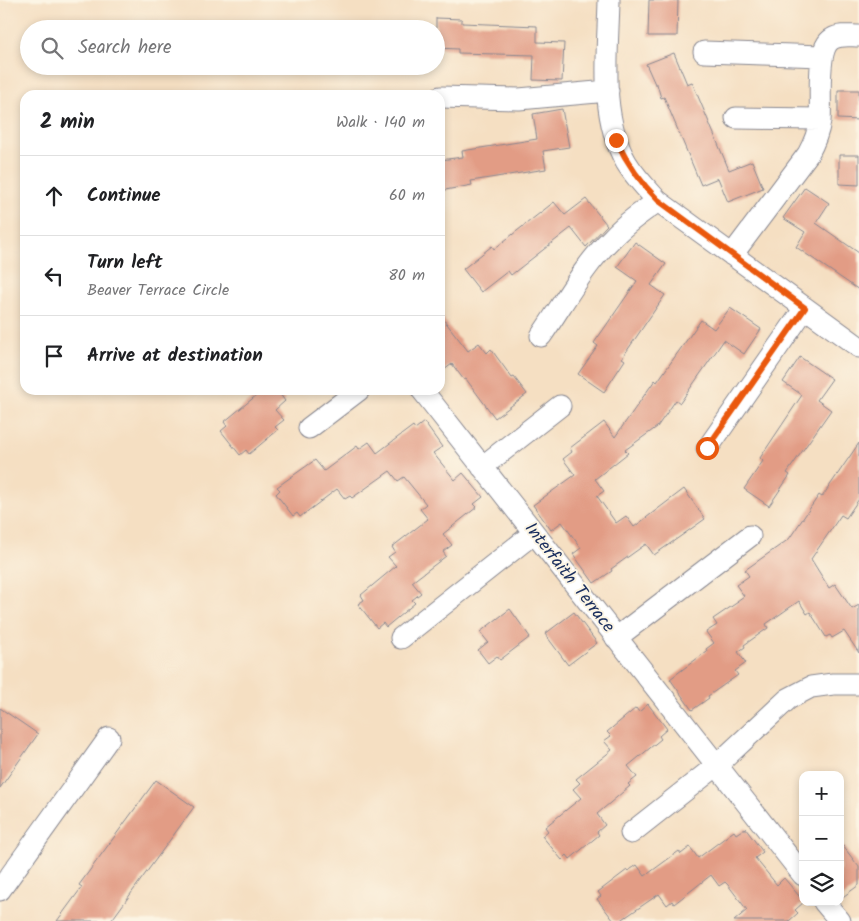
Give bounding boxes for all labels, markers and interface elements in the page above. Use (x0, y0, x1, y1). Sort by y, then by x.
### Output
search box (20, 20, 445, 75)
text: Search here (78, 33, 172, 63)
icon: search (38, 34, 66, 62)
text: 2 min (40, 106, 95, 139)
text: Walk · 140 m (336, 110, 425, 135)
route end (605, 129, 628, 152)
text: Continue (87, 181, 160, 211)
icon: ahead (40, 182, 68, 210)
text: 60 m (389, 183, 425, 208)
text: Turn left (87, 248, 162, 278)
icon: left (40, 262, 68, 290)
text: 80 m (388, 263, 425, 288)
text: Beaver Terrace Circle (87, 278, 229, 303)
text: Arrive at destination (87, 341, 263, 371)
icon: arrive (40, 342, 68, 370)
route start (696, 437, 719, 460)
street label: Interfaith Terrace (516, 516, 622, 640)
map controls (799, 771, 844, 906)
button: + (799, 771, 844, 816)
button: − (799, 816, 844, 861)
button: layers (799, 861, 844, 906)

